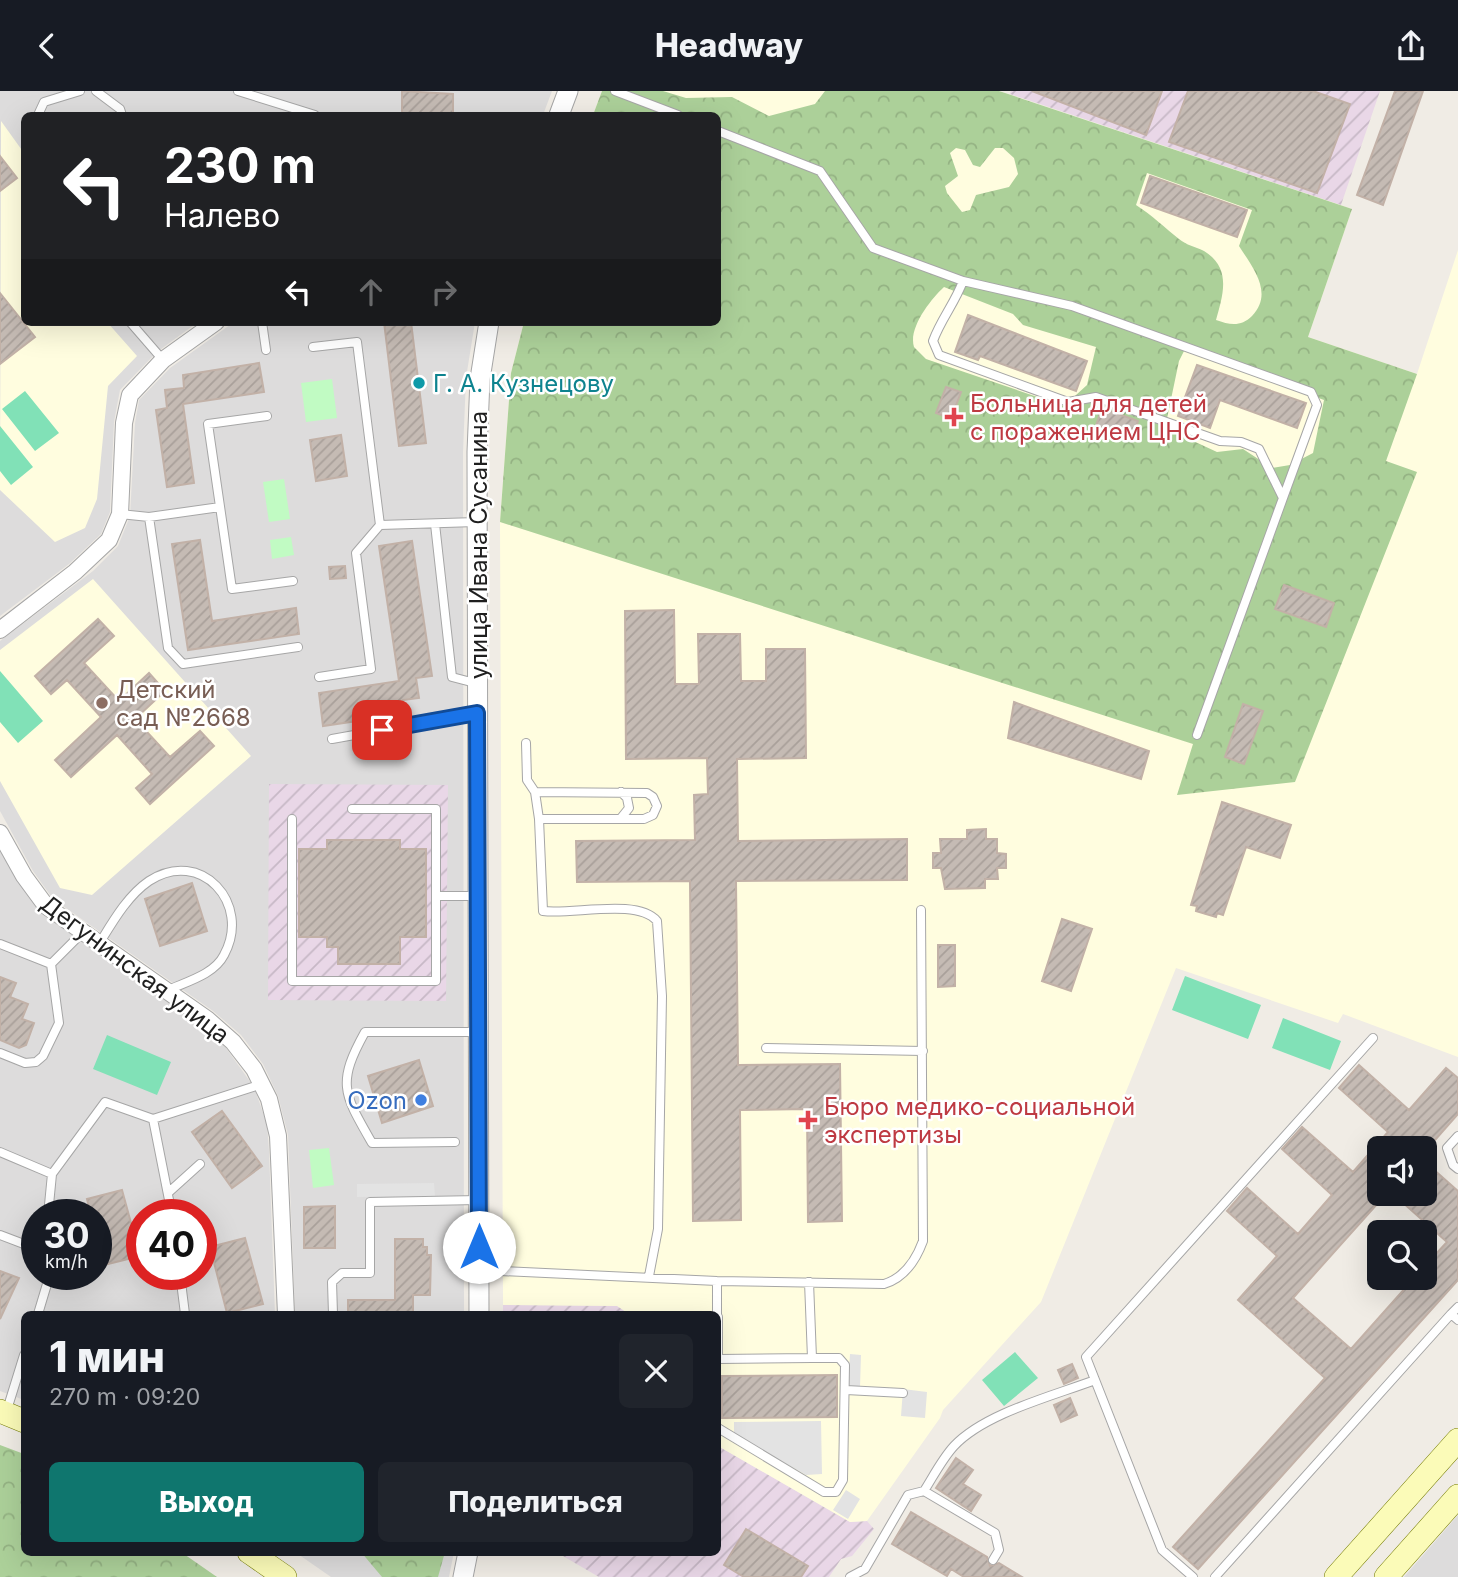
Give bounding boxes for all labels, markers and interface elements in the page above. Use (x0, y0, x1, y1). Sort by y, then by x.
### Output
text: Headway (655, 26, 803, 65)
icon: back (28, 27, 66, 65)
icon: share (1392, 27, 1430, 65)
text: 230 m (164, 136, 316, 195)
icon: left (49, 140, 140, 231)
text: Налево (164, 196, 280, 235)
icon: left (279, 273, 317, 311)
icon: ahead (352, 273, 390, 311)
icon: right (425, 273, 463, 311)
place label: Г. А. Кузнецову (433, 369, 614, 398)
marker: Г. А. Кузнецову (411, 375, 427, 391)
place label: Больница для детей с поражением ЦНС (970, 389, 1207, 446)
marker: Больница для детей с поражением ЦНС (944, 407, 964, 427)
street label: улица Ивана Сусанина (464, 411, 493, 679)
place label: Детский сад №2668 (116, 675, 251, 732)
marker: Детский сад №2668 (94, 695, 110, 711)
pin (352, 700, 412, 760)
icon: arrive (363, 711, 401, 749)
street label: Дегунинская улица (35, 889, 235, 1049)
place label: Ozon (347, 1086, 407, 1115)
marker: Ozon (413, 1092, 429, 1108)
place label: Бюро медико-социальной экспертизы (824, 1092, 1135, 1149)
marker: Бюро медико-социальной экспертизы (798, 1110, 818, 1130)
map controls (1367, 1136, 1437, 1290)
button: sound (1367, 1136, 1437, 1206)
speed limit sign: 40 (126, 1199, 217, 1290)
position arrow (442, 1210, 516, 1284)
text: 30 (43, 1214, 90, 1256)
button: search (1367, 1220, 1437, 1290)
text: km/h (45, 1251, 88, 1272)
text: 1 мин (49, 1331, 165, 1382)
button: close (619, 1334, 693, 1408)
text: 270 m · 09:20 (49, 1383, 200, 1411)
button: Выход (49, 1462, 364, 1542)
button: Поделиться (378, 1462, 693, 1542)

